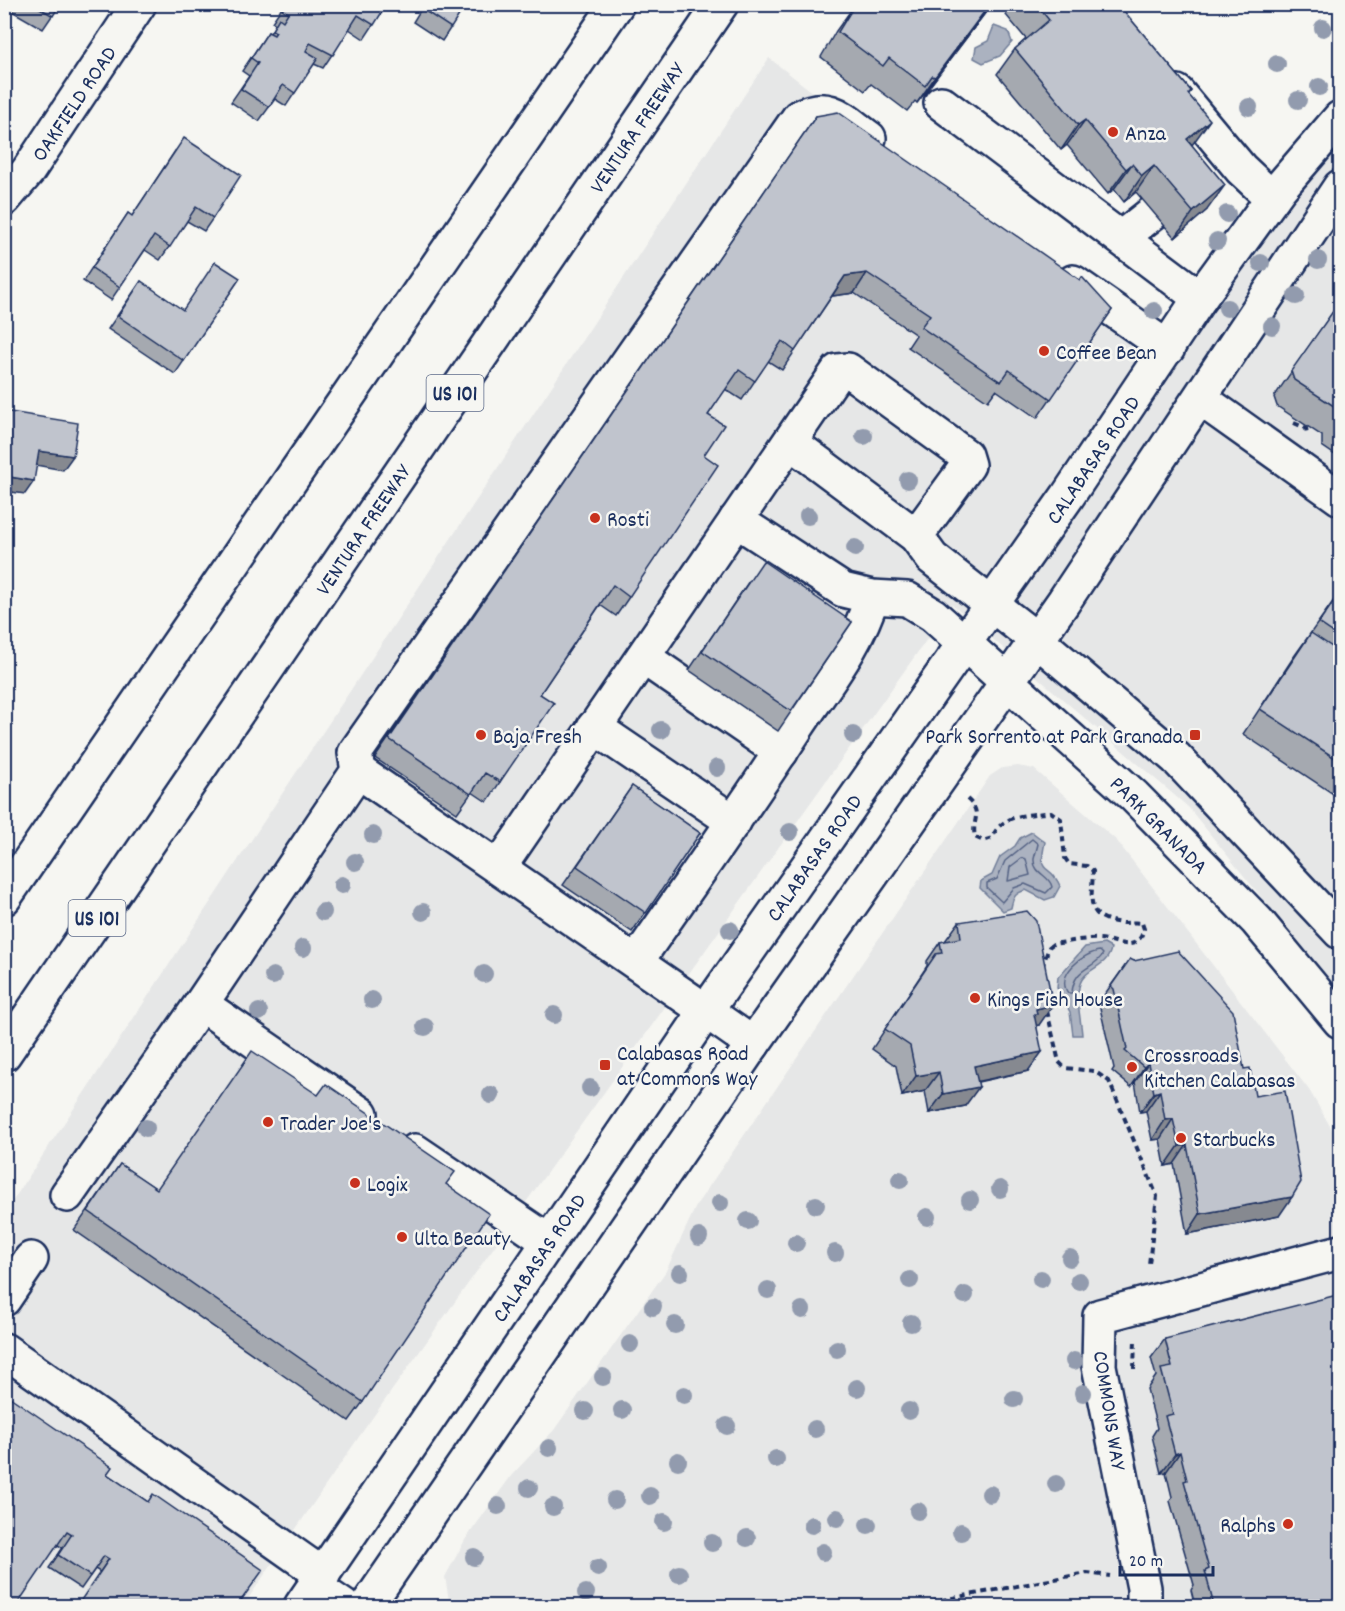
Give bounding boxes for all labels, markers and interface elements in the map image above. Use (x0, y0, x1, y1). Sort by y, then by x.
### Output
street label: OAKFIELD ROAD (26, 41, 126, 169)
street label: VENTURA FREEWAY (584, 57, 695, 201)
place label: Anza (1125, 120, 1167, 151)
marker: Anza (1106, 125, 1120, 139)
place label: Coffee Bean (1056, 339, 1157, 370)
marker: Coffee Bean (1037, 344, 1051, 358)
road number: US 101 (426, 375, 484, 411)
street label: CALABASAS ROAD (1040, 390, 1150, 532)
street label: VENTURA FREEWAY (310, 459, 421, 603)
place label: Rosti (607, 506, 649, 537)
marker: Rosti (588, 511, 602, 525)
place label: Baja Fresh (493, 723, 582, 754)
place label: Park Sorrento at Park Granada (925, 723, 1184, 754)
marker: Baja Fresh (474, 728, 488, 742)
marker: Park Sorrento at Park Granada (1188, 728, 1202, 742)
street label: PARK GRANADA (1101, 770, 1214, 883)
street label: CALABASAS ROAD (760, 789, 871, 929)
road number: US 101 (68, 900, 126, 936)
place label: Kings Fish House (987, 986, 1123, 1017)
marker: Kings Fish House (968, 991, 982, 1005)
place label: Calabasas Road at Commons Way (617, 1040, 759, 1096)
place label: Crossroads Kitchen Calabasas (1144, 1042, 1296, 1098)
marker: Calabasas Road at Commons Way (598, 1058, 612, 1072)
marker: Crossroads Kitchen Calabasas (1125, 1060, 1139, 1074)
place label: Trader Joe's (280, 1110, 382, 1141)
marker: Trader Joe's (261, 1115, 275, 1129)
place label: Starbucks (1193, 1126, 1275, 1157)
marker: Starbucks (1174, 1131, 1188, 1145)
place label: Logix (367, 1171, 408, 1202)
marker: Logix (348, 1176, 362, 1190)
street label: CALABASAS ROAD (486, 1188, 596, 1330)
place label: Ulta Beauty (414, 1225, 511, 1256)
marker: Ulta Beauty (395, 1230, 409, 1244)
street label: COMMONS WAY (1083, 1349, 1132, 1473)
place label: Ralphs (1220, 1512, 1276, 1543)
marker: Ralphs (1281, 1517, 1295, 1531)
scale bar (1120, 1539, 1213, 1577)
text: 20 m (1129, 1550, 1163, 1575)

